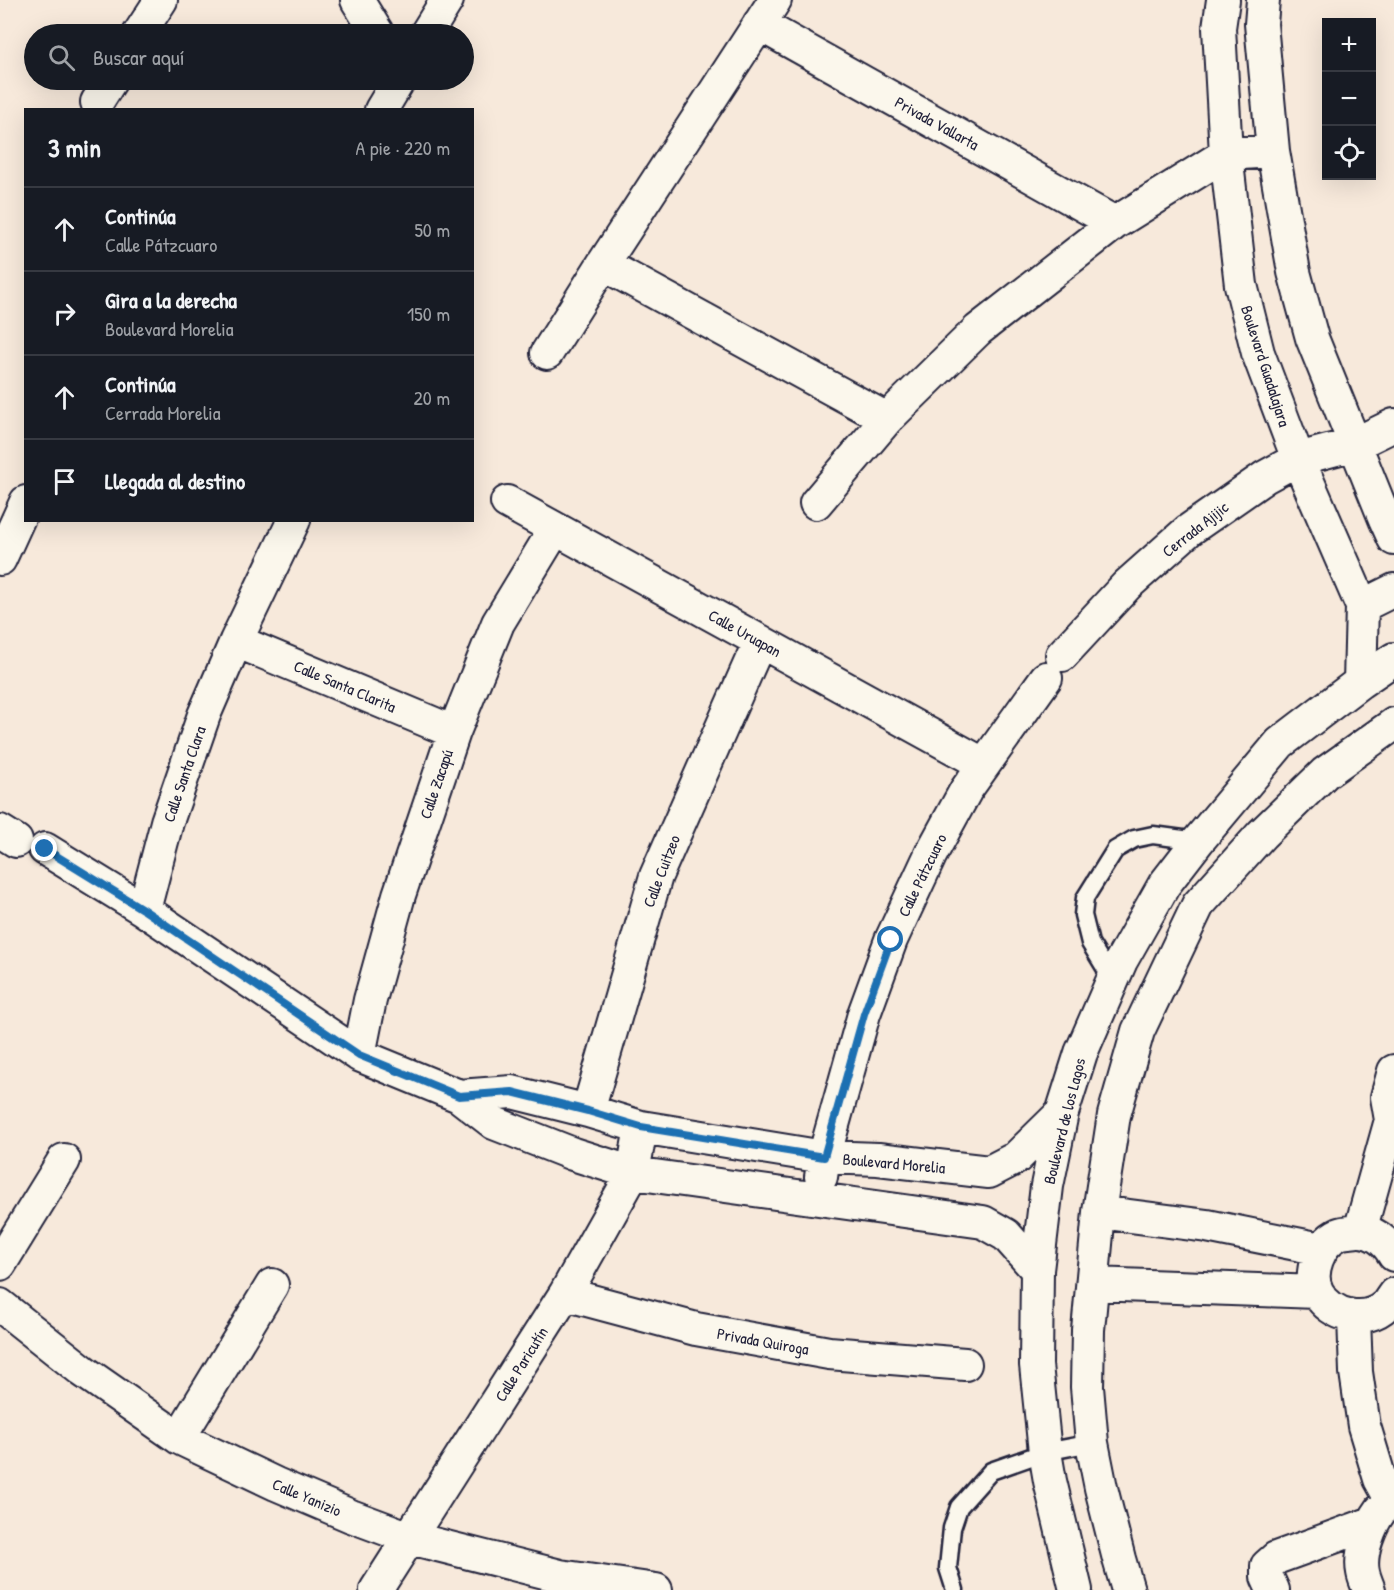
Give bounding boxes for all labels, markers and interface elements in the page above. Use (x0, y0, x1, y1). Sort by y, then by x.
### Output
map controls (1322, 18, 1376, 180)
button: + (1322, 18, 1376, 72)
search box (24, 24, 474, 90)
icon: search (45, 41, 78, 74)
text: Buscar aquí (93, 42, 185, 72)
button: − (1322, 72, 1376, 126)
street label: Privada Vallarta (891, 91, 983, 155)
button: locate (1322, 126, 1376, 180)
text: 3 min (48, 130, 101, 165)
text: A pie · 220 m (356, 134, 450, 161)
text: Continúa (105, 201, 176, 231)
icon: ahead (48, 213, 81, 246)
text: 50 m (414, 216, 450, 243)
text: Calle Pátzcuaro (105, 231, 217, 258)
text: Gira a la derecha (105, 285, 237, 315)
icon: right (48, 297, 81, 330)
text: 150 m (407, 300, 450, 327)
street label: Boulevard Guadalajara (1236, 303, 1296, 429)
text: Boulevard Morelia (105, 315, 234, 342)
text: Continúa (105, 369, 176, 399)
icon: ahead (48, 381, 81, 414)
text: 20 m (413, 384, 450, 411)
text: Cerrada Morelia (105, 399, 221, 426)
icon: arrive (48, 465, 81, 498)
text: Llegada al destino (105, 466, 245, 496)
street label: Cerrada Ajijic (1157, 496, 1233, 562)
street label: Calle Uruapan (705, 604, 785, 662)
street label: Calle Santa Clarita (290, 655, 400, 717)
street label: Calle Santa Clara (157, 723, 211, 825)
street label: Calle Zacapú (414, 746, 458, 822)
street label: Calle Pátzcuaro (892, 829, 952, 920)
street label: Calle Cuitzeo (637, 831, 685, 910)
route end (31, 835, 57, 861)
route start (877, 926, 903, 952)
street label: Boulevard de los Lagos (1038, 1056, 1090, 1186)
street label: Boulevard Morelia (842, 1148, 946, 1178)
street label: Calle Paricutín (489, 1322, 553, 1406)
street label: Privada Quiroga (715, 1322, 811, 1360)
street label: Calle Yanizio (269, 1473, 345, 1522)

